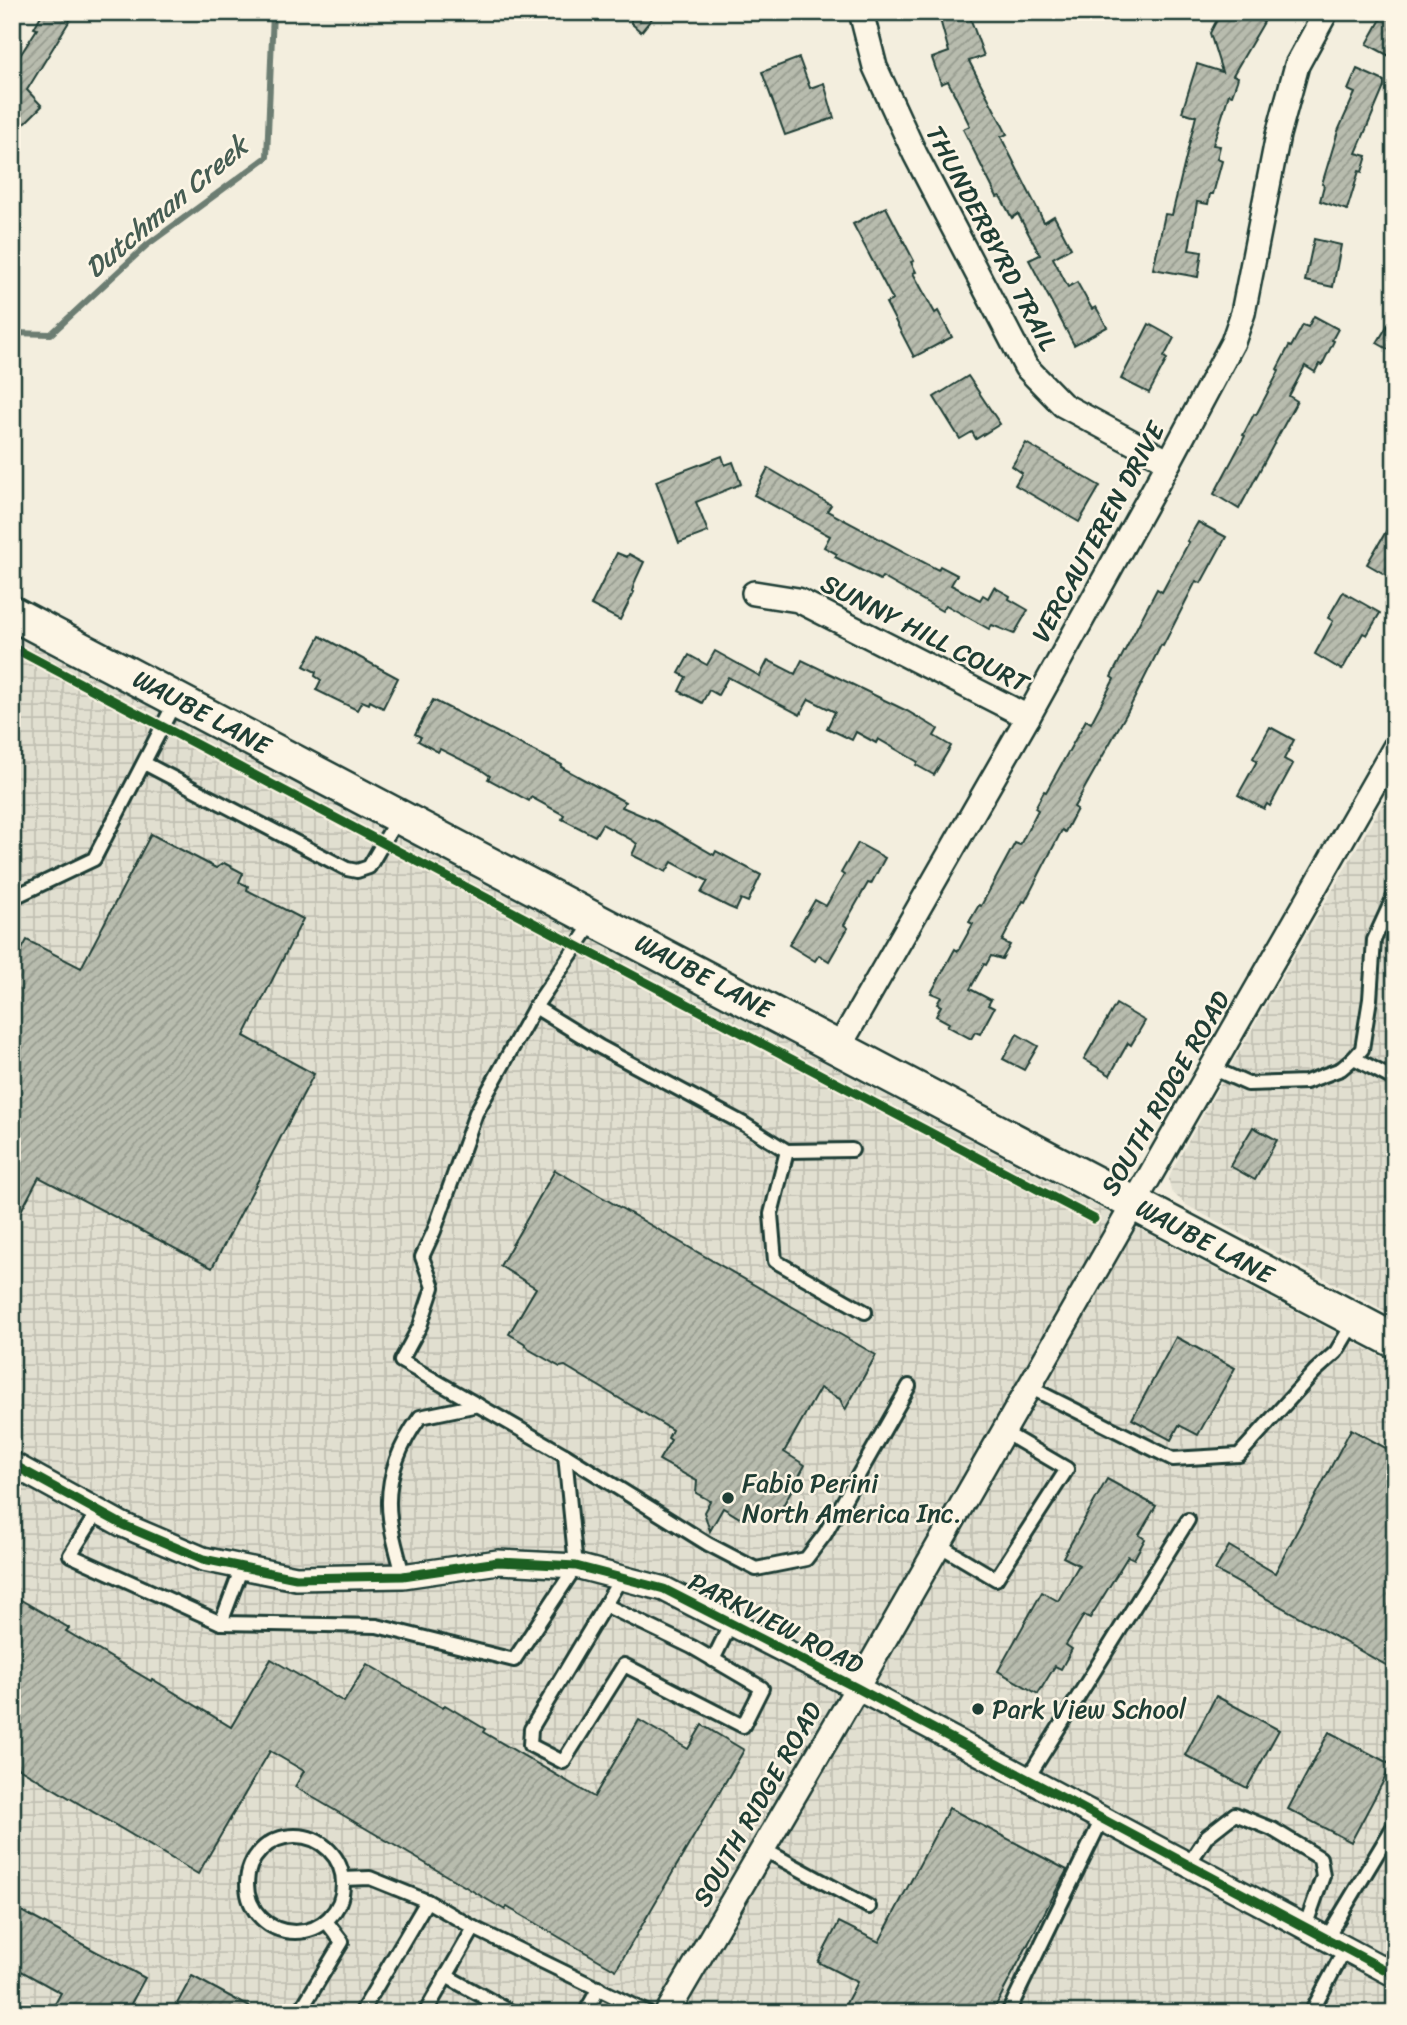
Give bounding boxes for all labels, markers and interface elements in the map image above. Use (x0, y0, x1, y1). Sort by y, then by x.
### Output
street label: THUNDERBYRD TRAIL (913, 117, 1071, 359)
water label: Dutchman Creek (73, 121, 262, 291)
street label: VERCAUTEREN DRIVE (1018, 412, 1179, 651)
street label: SUNNY HILL COURT (813, 561, 1039, 706)
street label: WAUBE LANE (124, 656, 281, 769)
street label: WAUBE LANE (626, 920, 783, 1033)
street label: SOUTH RIDGE ROAD (1087, 981, 1243, 1205)
street label: WAUBE LANE (1127, 1185, 1284, 1298)
place label: Fabio Perini North America Inc. (742, 1460, 962, 1536)
marker: Fabio Perini North America Inc. (720, 1490, 736, 1506)
street label: PARKVIEW ROAD (680, 1559, 872, 1687)
place label: Park View School (992, 1686, 1187, 1732)
street label: SOUTH RIDGE ROAD (679, 1692, 835, 1916)
marker: Park View School (970, 1701, 986, 1717)

